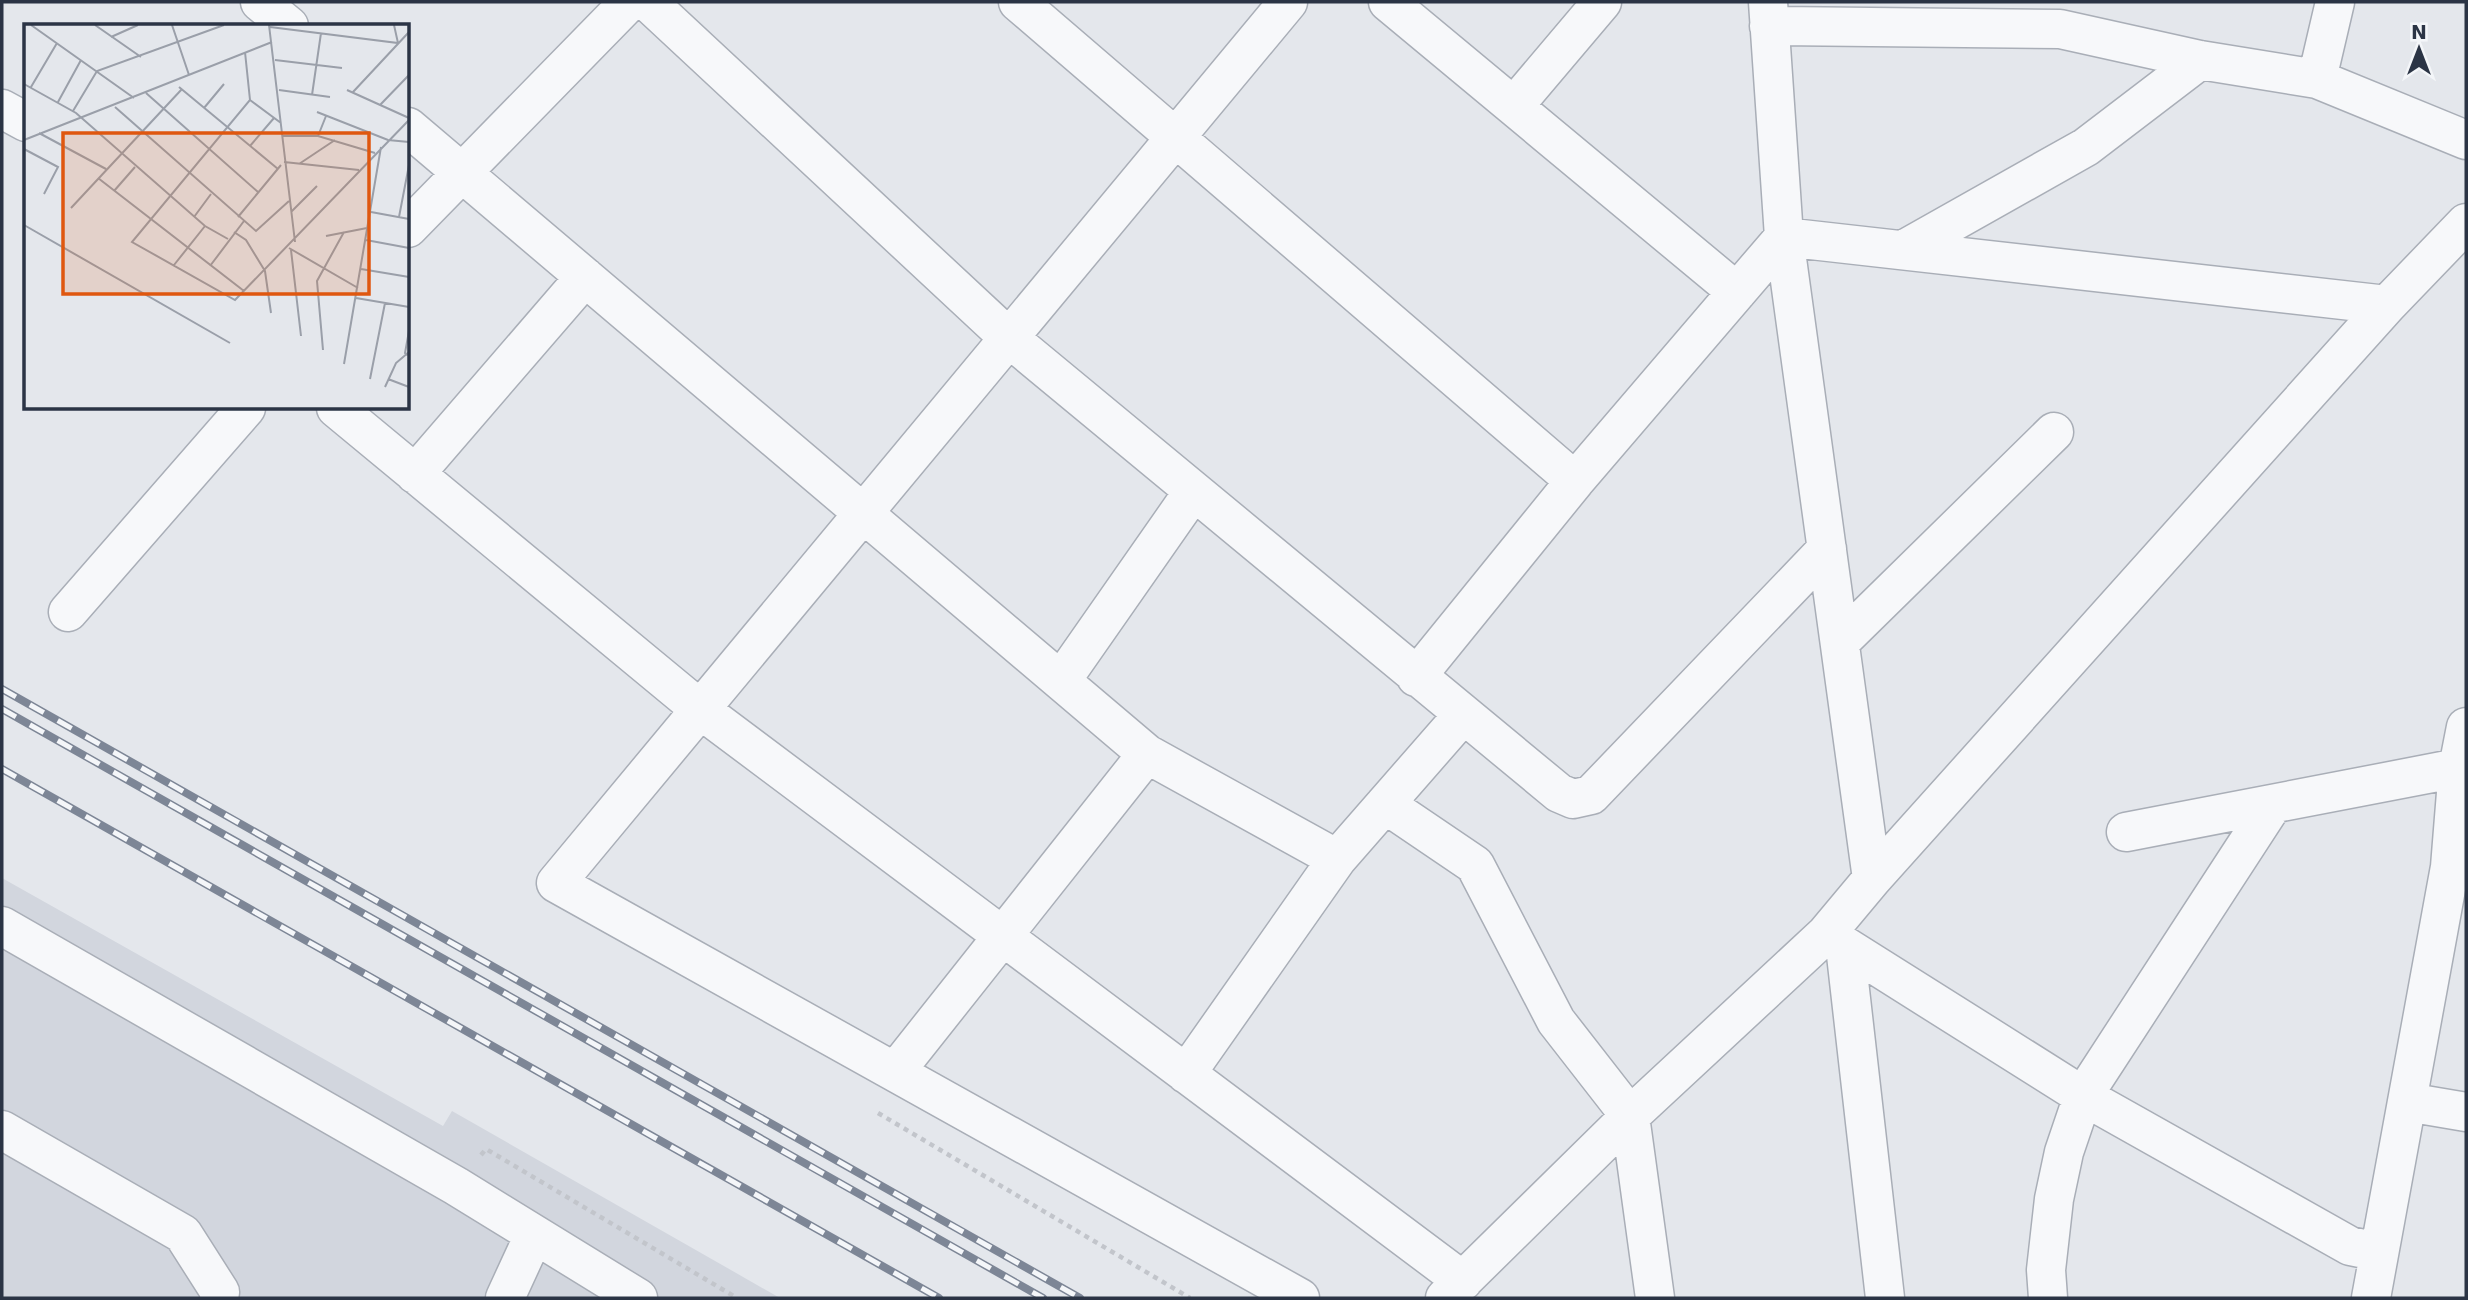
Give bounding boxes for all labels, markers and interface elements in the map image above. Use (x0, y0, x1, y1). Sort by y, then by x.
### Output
north arrow (2384, 14, 2454, 84)
text: N (2411, 21, 2427, 43)
inset map (24, 24, 410, 410)

